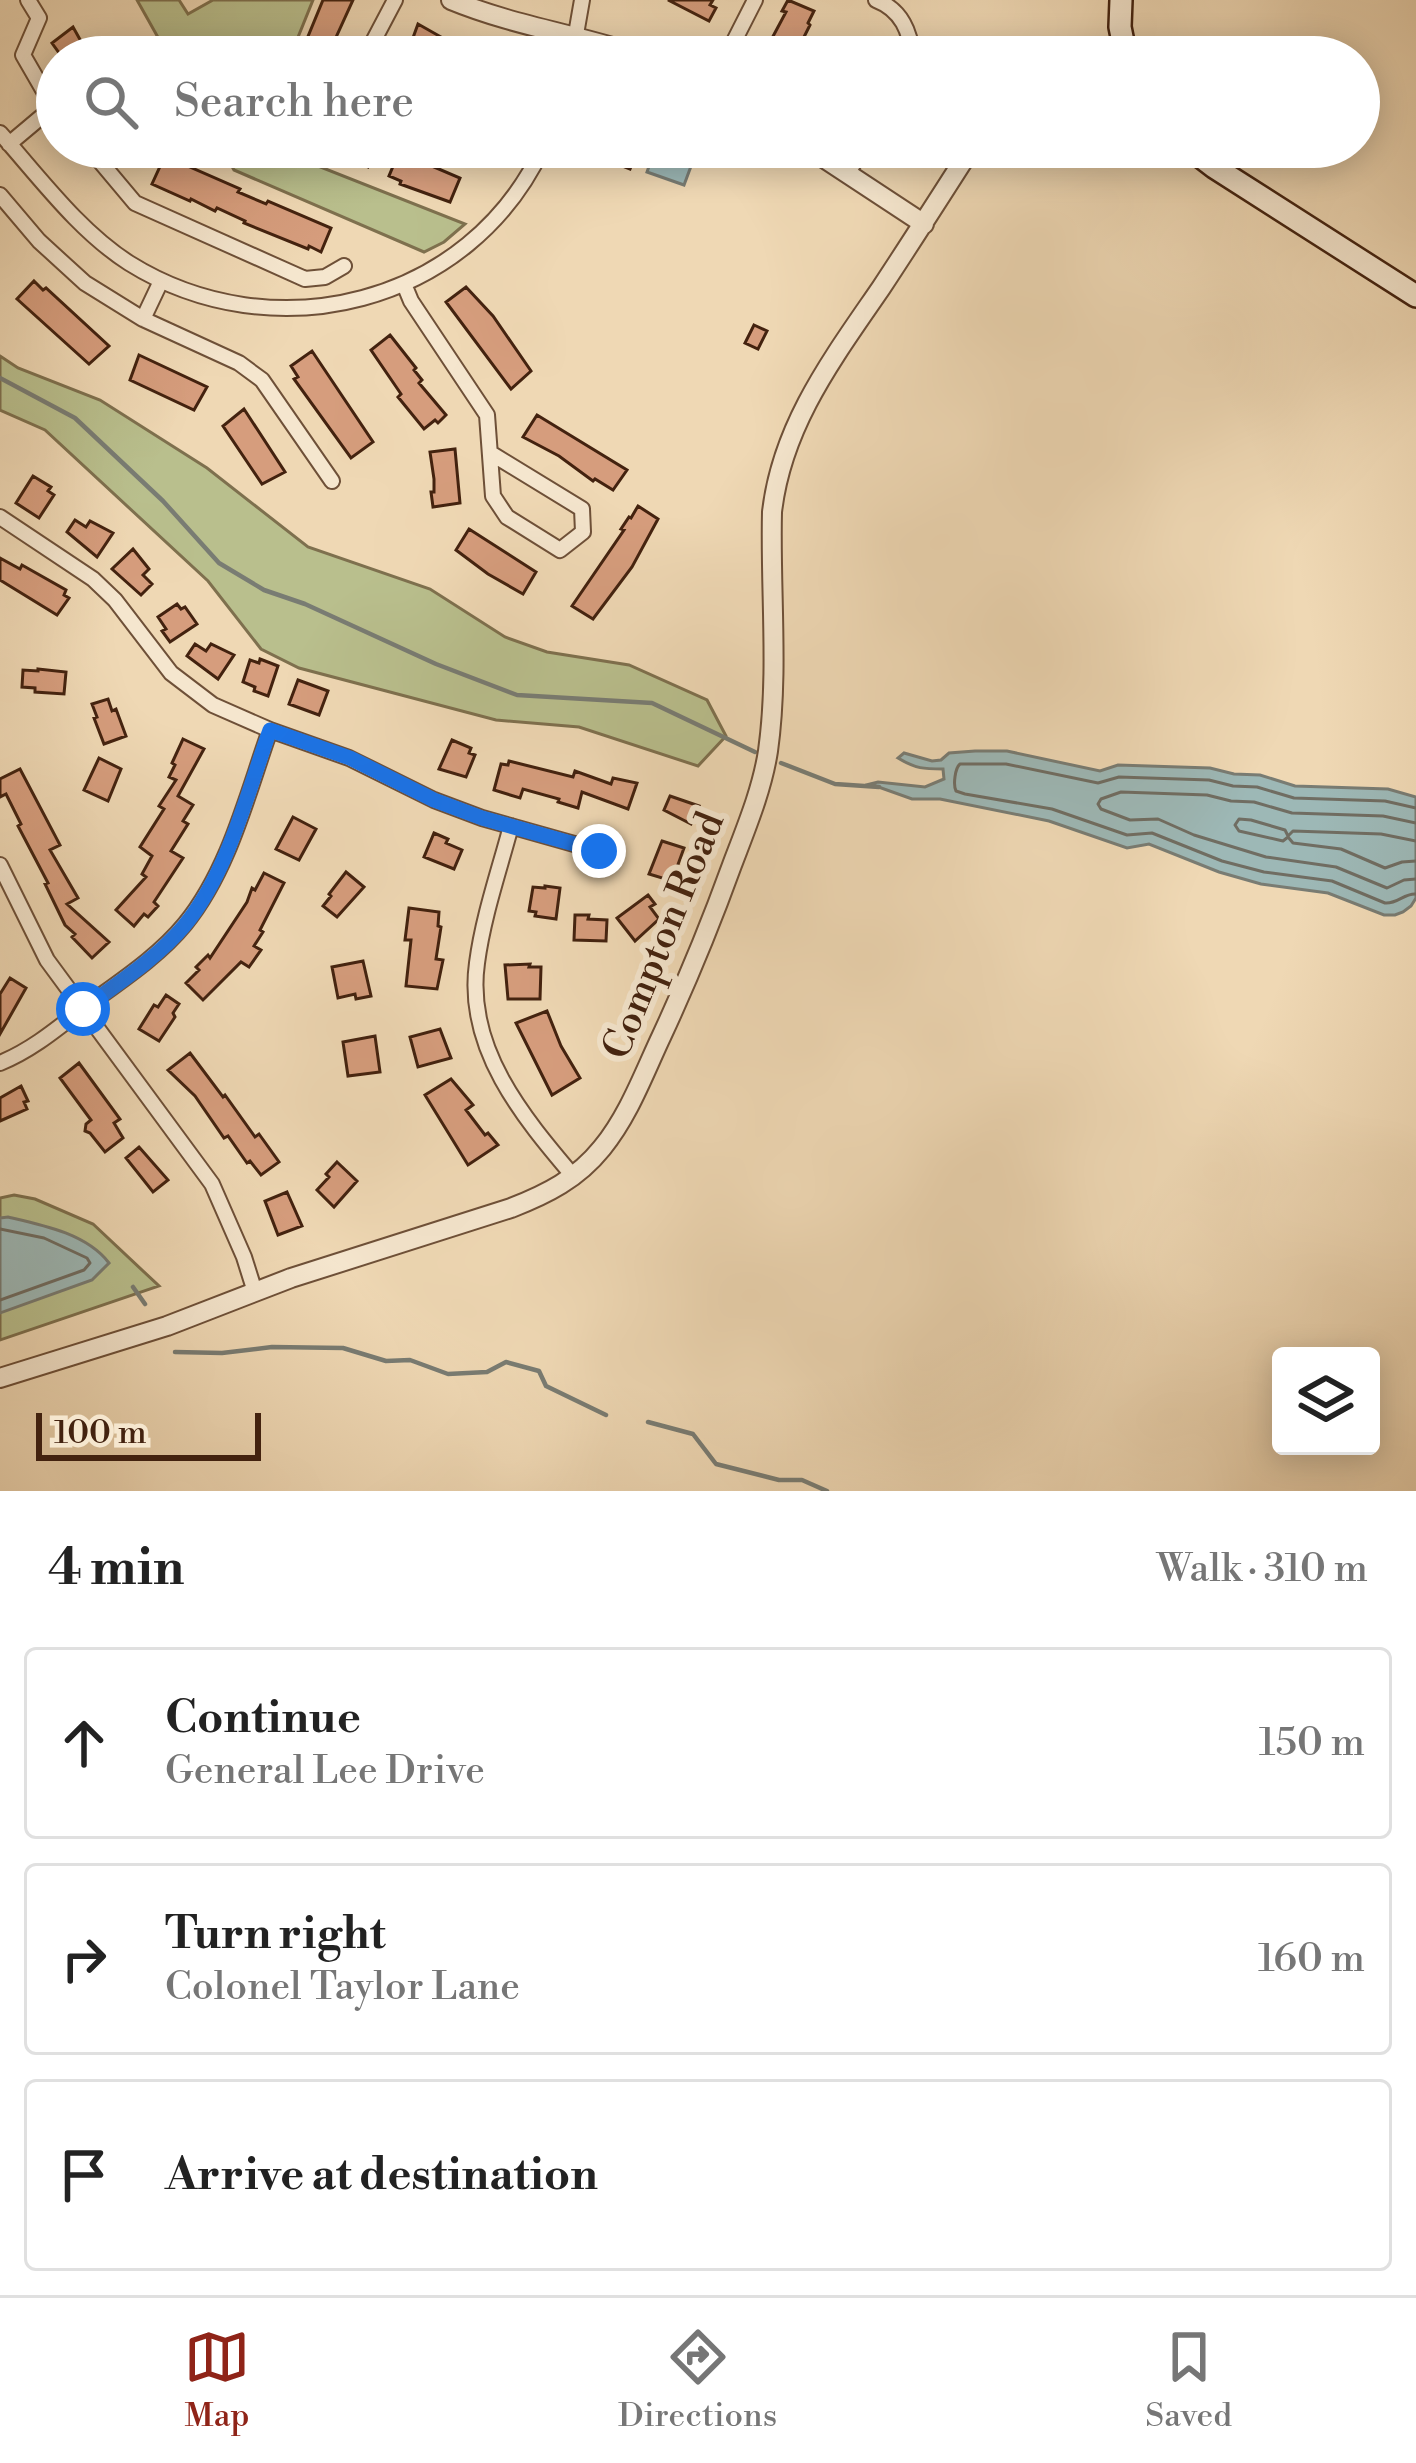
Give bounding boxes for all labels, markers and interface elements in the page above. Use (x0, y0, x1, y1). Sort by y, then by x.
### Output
search box (36, 36, 1380, 168)
icon: search (78, 69, 144, 135)
text: Search here (174, 74, 414, 131)
street label: Compton Road (592, 805, 736, 1067)
route end (572, 824, 626, 878)
route start (56, 982, 110, 1036)
map controls (1272, 1347, 1380, 1455)
button: layers (1272, 1347, 1380, 1455)
scale bar (36, 1407, 261, 1460)
text: 100 m (54, 1413, 147, 1454)
text: 4 min (48, 1537, 184, 1601)
text: Walk · 310 m (1157, 1545, 1368, 1594)
text: Continue (165, 1690, 361, 1747)
icon: ahead (51, 1710, 117, 1776)
text: 150 m (1259, 1719, 1365, 1768)
text: General Lee Drive (165, 1747, 485, 1796)
text: Turn right (165, 1906, 386, 1963)
icon: right (51, 1926, 117, 1992)
text: 160 m (1258, 1935, 1365, 1984)
text: Colonel Taylor Lane (165, 1963, 520, 2012)
icon: arrive (51, 2142, 117, 2208)
text: Arrive at destination (165, 2147, 598, 2204)
tab: Map (184, 2324, 250, 2437)
tab: Directions (618, 2324, 777, 2437)
tab: Saved (1145, 2324, 1232, 2437)

